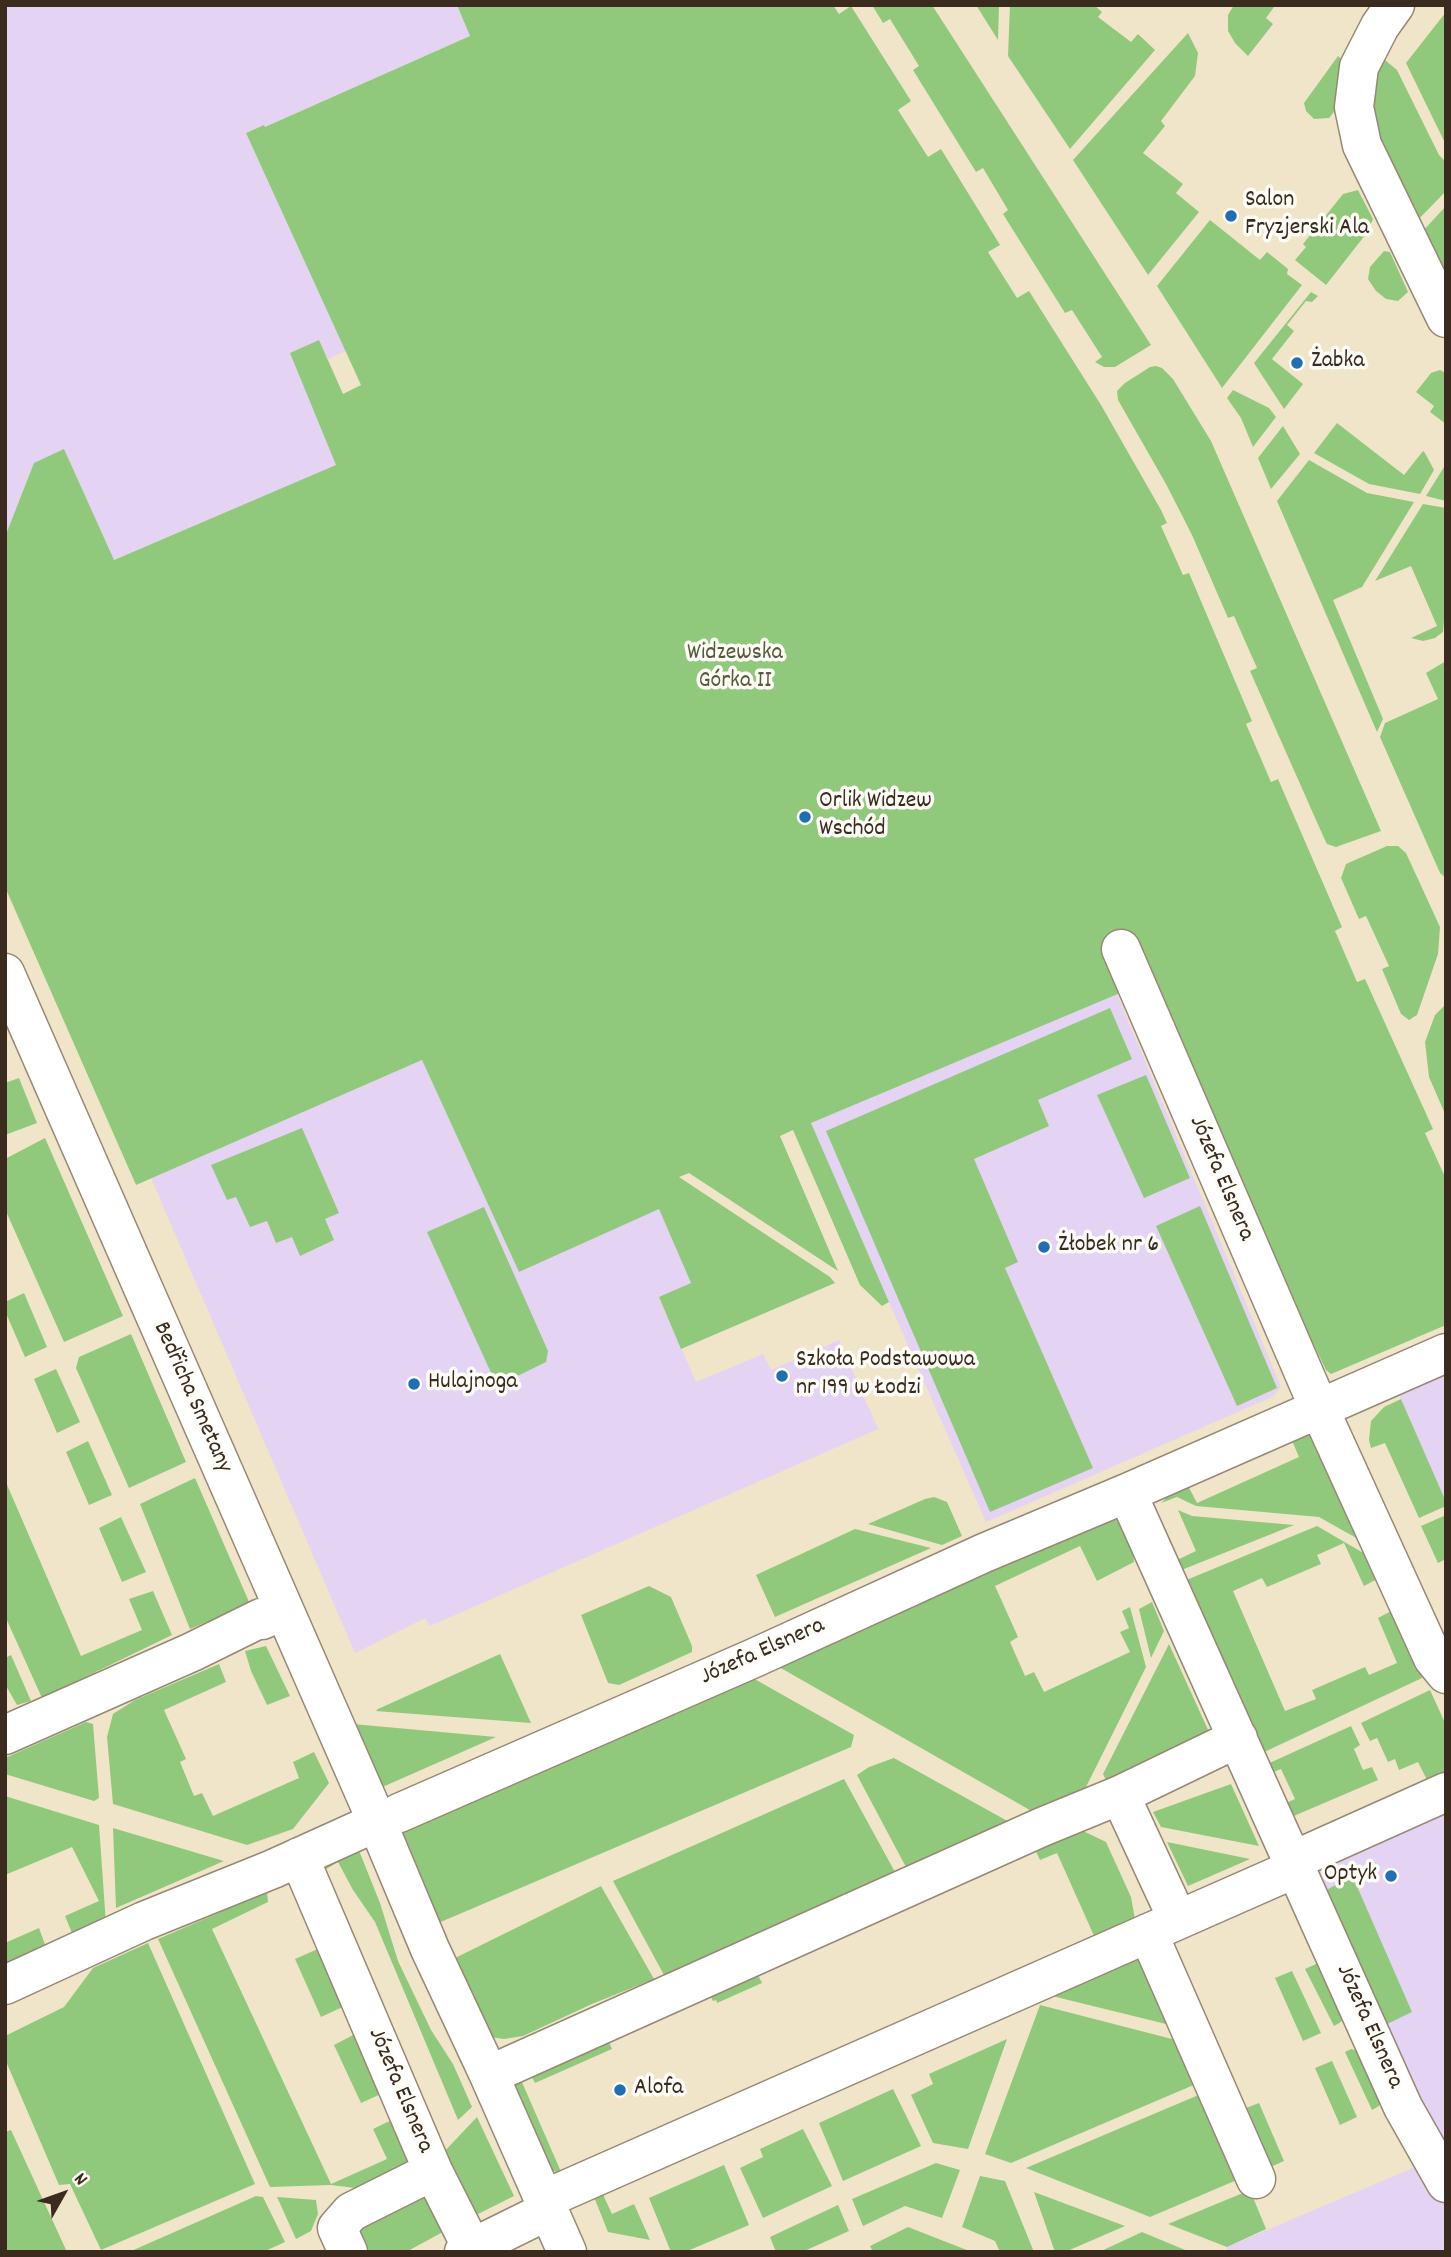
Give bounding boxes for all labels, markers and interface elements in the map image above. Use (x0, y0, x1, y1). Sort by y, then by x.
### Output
place label: Salon Fryzjerski Ala (1245, 188, 1369, 244)
marker: Salon Fryzjerski Ala (1223, 208, 1239, 224)
place label: Żabka (1311, 349, 1364, 377)
marker: Żabka (1289, 355, 1305, 371)
park label: Widzewska Górka II (687, 641, 783, 697)
place label: Orlik Widzew Wschód (819, 789, 932, 845)
marker: Orlik Widzew Wschód (797, 809, 813, 825)
street label: Józefa Elsnera (1181, 1112, 1259, 1246)
place label: Żłobek nr 6 (1058, 1233, 1159, 1261)
marker: Żłobek nr 6 (1036, 1239, 1052, 1255)
street label: Bedřicha Smetany (145, 1318, 237, 1478)
place label: Szkoła Podstawowa nr 199 w Łodzi (796, 1348, 975, 1404)
marker: Szkoła Podstawowa nr 199 w Łodzi (774, 1368, 790, 1384)
place label: Hulajnoga (428, 1370, 517, 1398)
marker: Hulajnoga (406, 1376, 422, 1392)
street label: Józefa Elsnera (696, 1613, 830, 1693)
place label: Optyk (1324, 1862, 1377, 1890)
marker: Optyk (1383, 1868, 1399, 1884)
street label: Józefa Elsnera (1328, 1960, 1408, 2094)
street label: Józefa Elsnera (360, 2024, 438, 2158)
place label: Alofa (634, 2076, 683, 2104)
marker: Alofa (612, 2082, 628, 2098)
north arrow (28, 2159, 98, 2229)
text: N (66, 2168, 93, 2192)

